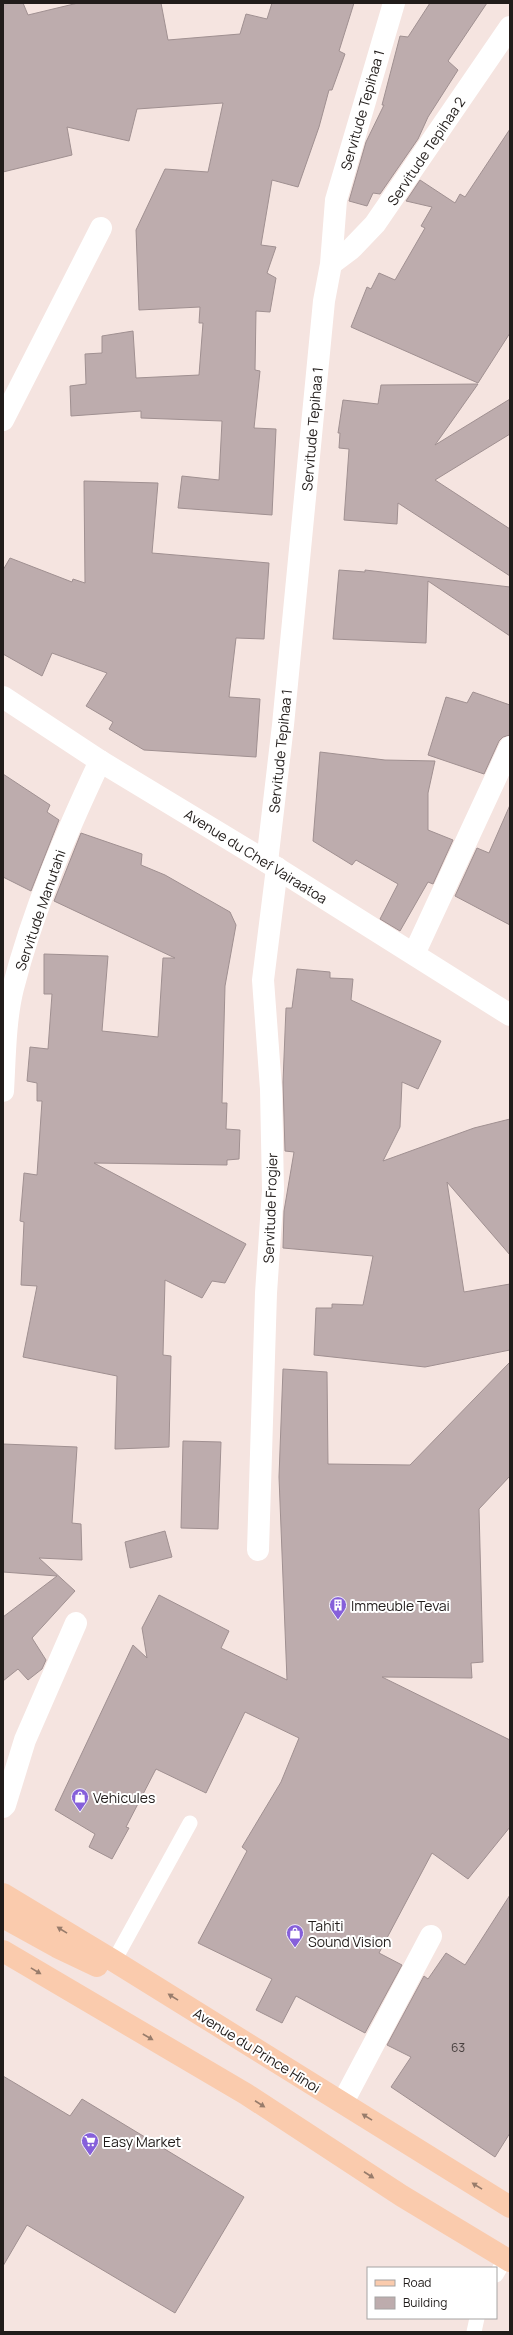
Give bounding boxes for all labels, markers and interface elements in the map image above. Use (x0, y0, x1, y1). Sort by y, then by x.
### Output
street label: Servitude Tepihaa 1 (336, 48, 388, 172)
street label: Servitude Tepihaa 2 (383, 93, 469, 209)
street label: Servitude Tepihaa 1 (297, 366, 327, 492)
street label: Servitude Tepihaa 1 (264, 688, 296, 814)
street label: Avenue du Chef Vairaatoa (181, 804, 331, 908)
street label: Servitude Manutahi (10, 847, 70, 973)
street label: Servitude Frogier (259, 1152, 281, 1264)
building icon: Immeuble Tevai (328, 1595, 348, 1620)
place label: Immeuble Tevai (351, 1596, 450, 1615)
shop icon: Vehicules (70, 1787, 90, 1812)
place label: Vehicules (93, 1788, 155, 1807)
place label: Tahiti Sound Vision (308, 1916, 391, 1951)
shop icon: Tahiti Sound Vision (285, 1923, 305, 1948)
one-way arrow (56, 1927, 68, 1934)
one-way arrow (31, 1967, 41, 1975)
one-way arrow (167, 1994, 179, 2001)
street label: Avenue du Prince Hīnoi (190, 2003, 324, 2097)
one-way arrow (142, 2034, 154, 2041)
house number: 63 (451, 2039, 465, 2056)
one-way arrow (254, 2100, 266, 2107)
one-way arrow (361, 2114, 373, 2121)
supermarket icon: Easy Market (80, 2131, 100, 2156)
place label: Easy Market (103, 2132, 182, 2151)
one-way arrow (363, 2171, 375, 2178)
one-way arrow (471, 2183, 483, 2190)
legend (367, 2267, 497, 2319)
text: Road (403, 2274, 431, 2291)
text: Building (403, 2294, 447, 2311)

